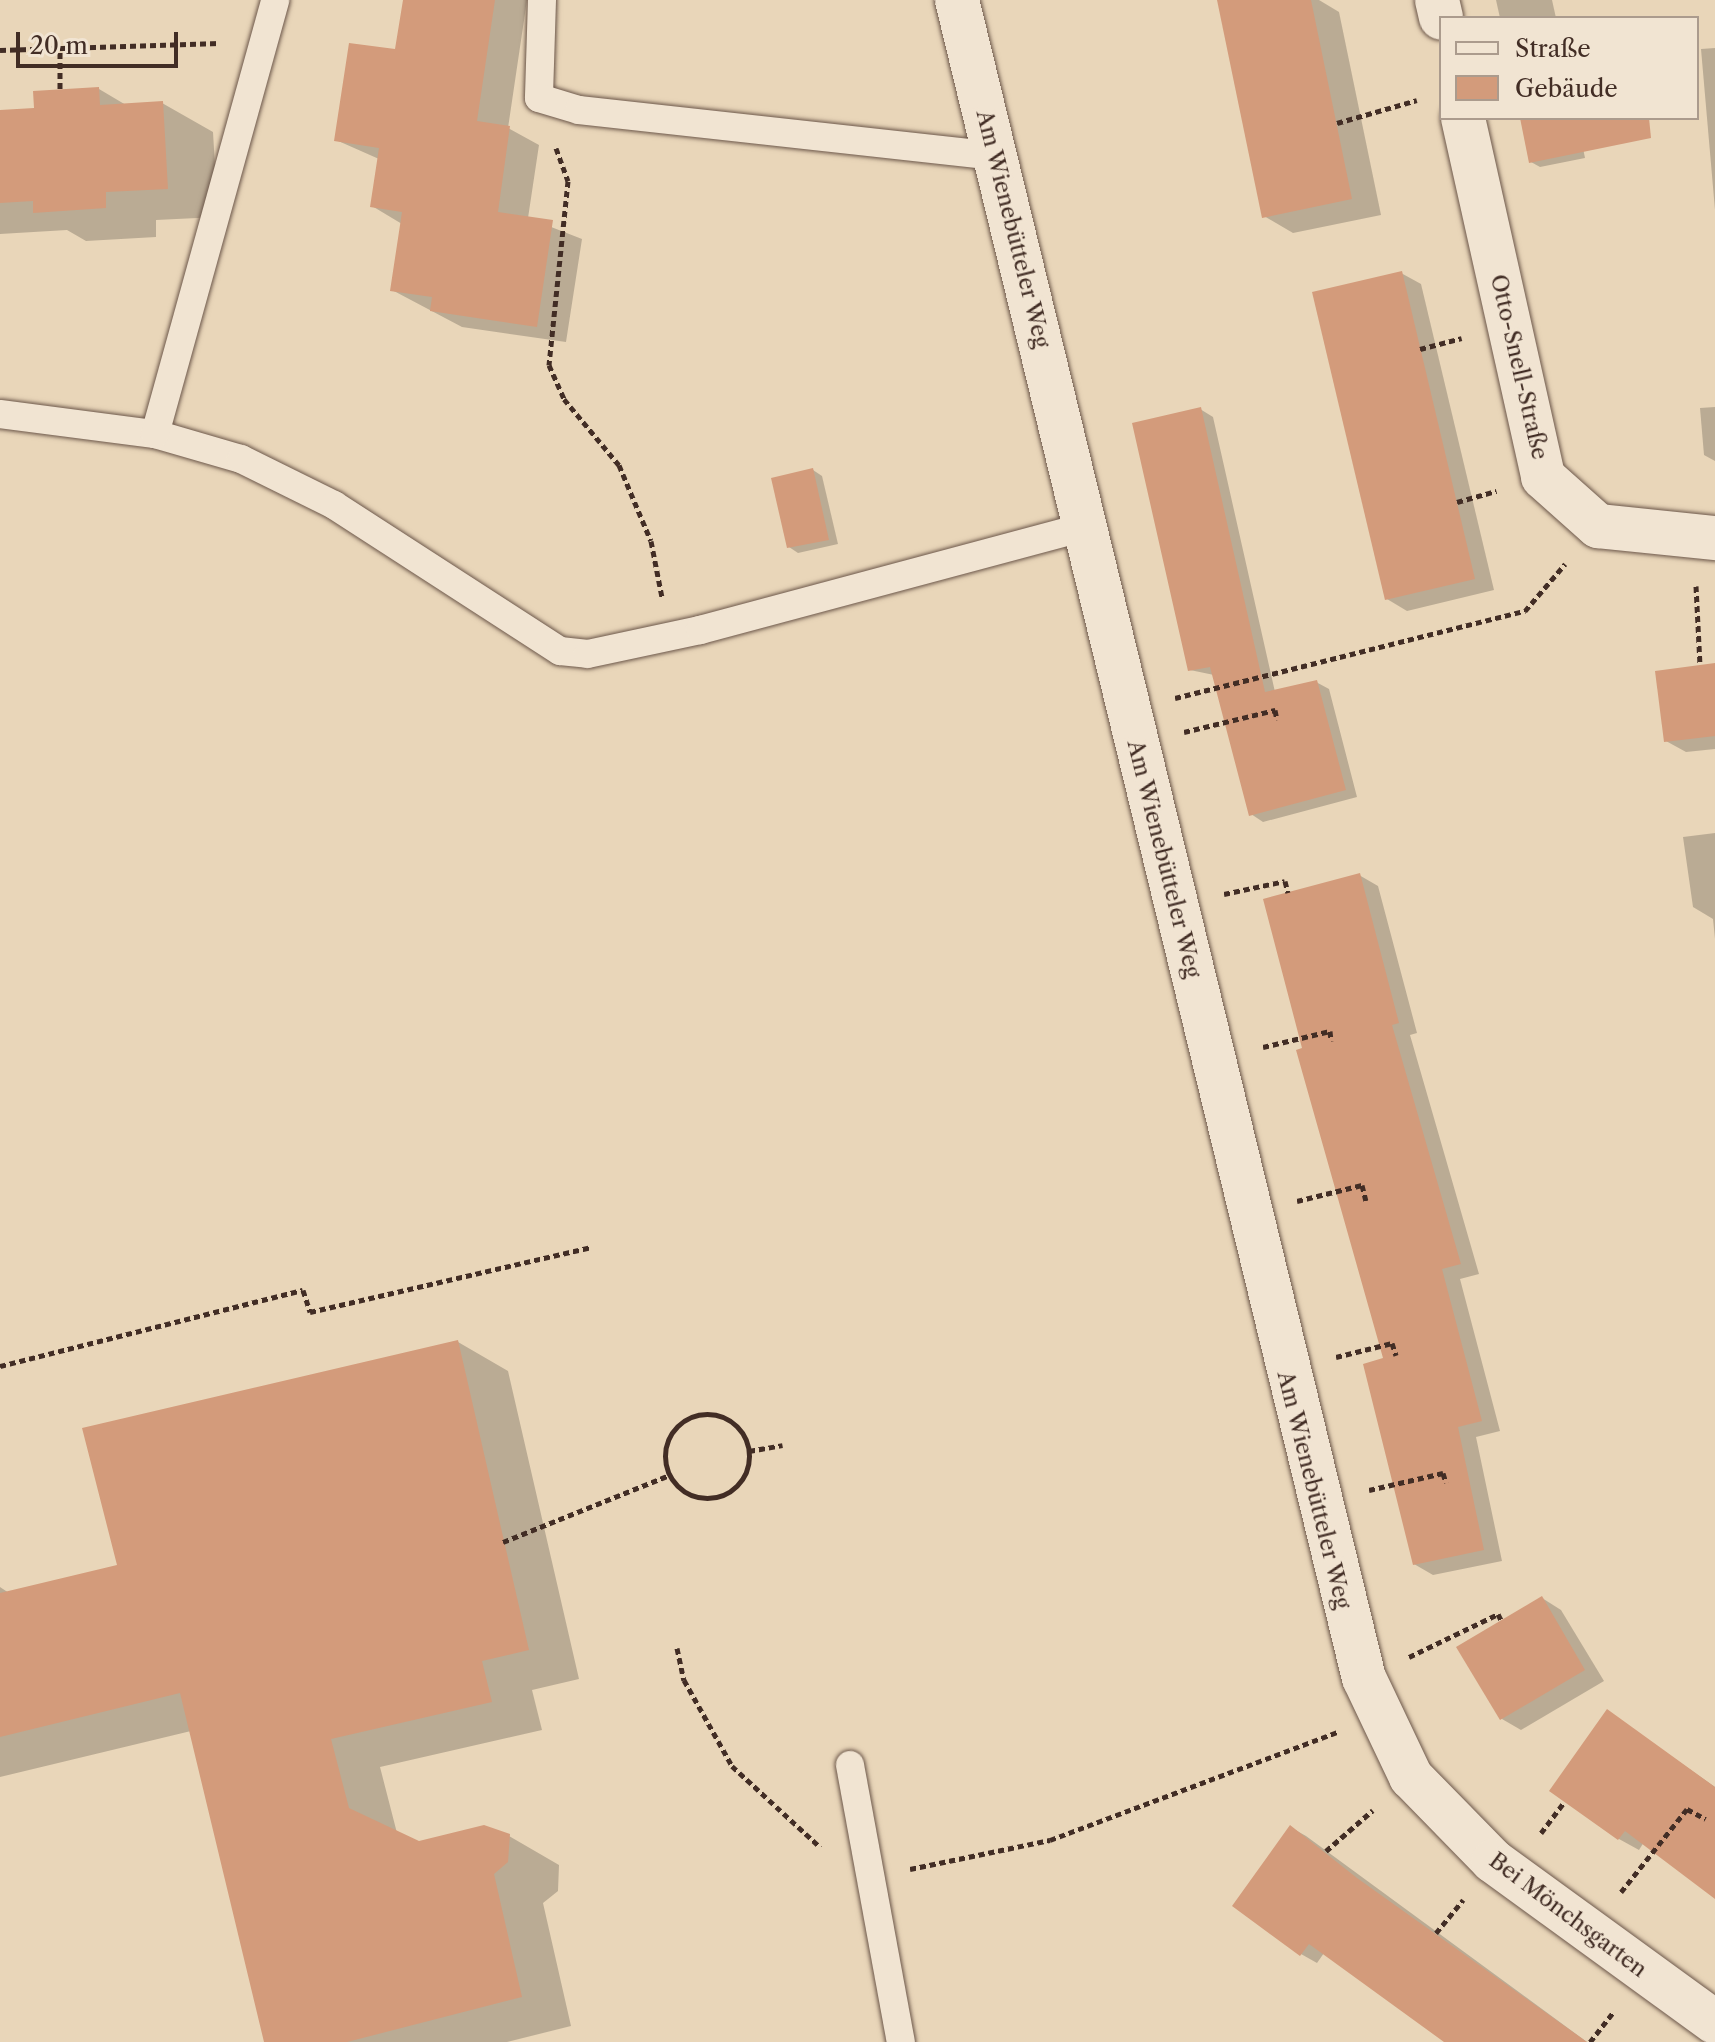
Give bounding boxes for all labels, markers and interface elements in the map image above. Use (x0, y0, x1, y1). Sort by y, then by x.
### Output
scale bar (20, 16, 182, 66)
legend (1439, 16, 1699, 120)
text: 20 m (30, 31, 88, 60)
text: Straße (1515, 34, 1591, 63)
text: Gebäude (1515, 74, 1618, 103)
street label: Am Wienebütteler Weg (970, 106, 1056, 352)
street label: Otto-Snell-Straße (1485, 272, 1553, 462)
street label: Am Wienebütteler Weg (1121, 736, 1207, 982)
street label: Am Wienebütteler Weg (1271, 1367, 1357, 1613)
street label: Bei Mönchsgarten (1484, 1847, 1652, 1983)

